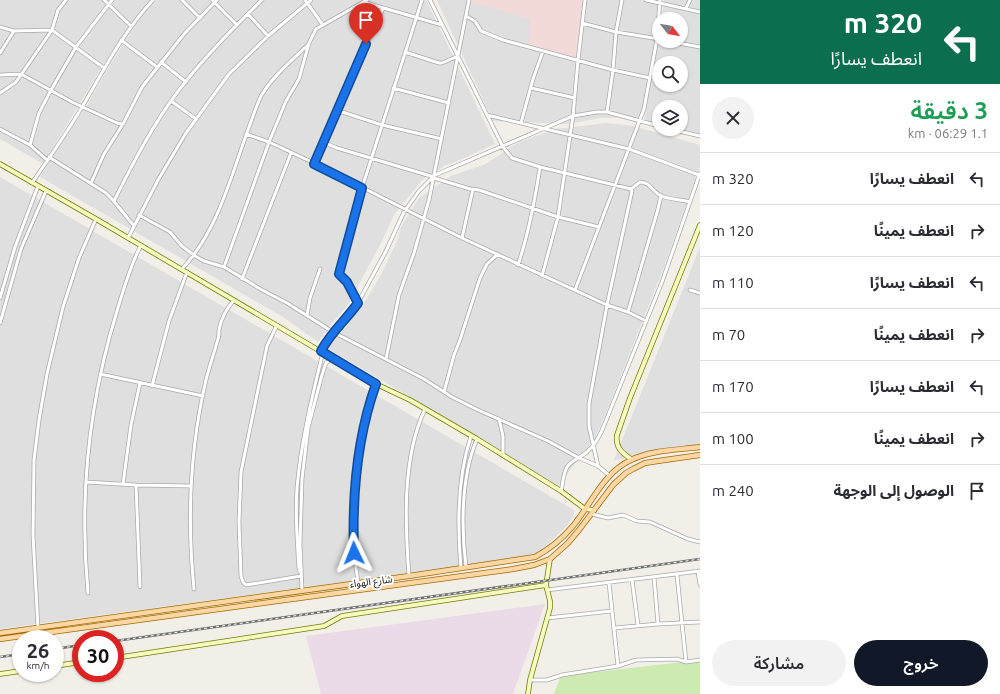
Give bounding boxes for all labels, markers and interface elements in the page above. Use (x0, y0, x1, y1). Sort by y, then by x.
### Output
pin (349, 3, 383, 44)
text: 320 m (844, 7, 922, 38)
icon: arrive (355, 9, 377, 31)
north arrow (652, 12, 688, 48)
map controls (652, 12, 688, 136)
icon: left (936, 16, 988, 68)
text: انعطف يسارًا (830, 48, 922, 68)
button: search (652, 56, 688, 92)
button: close (712, 97, 754, 139)
text: 3 دقيقة (911, 97, 988, 124)
button: layers (652, 100, 688, 136)
text: 1.1 km · 06:29 (908, 126, 988, 140)
icon: left (966, 168, 988, 190)
text: 320 m (712, 170, 754, 187)
text: انعطف يسارًا (870, 170, 954, 187)
icon: right (966, 220, 988, 242)
text: 120 m (712, 222, 754, 239)
text: انعطف يمينًا (874, 222, 954, 239)
icon: left (966, 272, 988, 294)
text: 110 m (712, 274, 754, 291)
text: انعطف يسارًا (870, 274, 954, 291)
icon: right (966, 324, 988, 346)
text: 70 m (712, 326, 745, 343)
text: انعطف يمينًا (874, 326, 954, 343)
icon: left (966, 376, 988, 398)
text: 170 m (712, 378, 754, 395)
text: انعطف يسارًا (870, 378, 954, 395)
icon: right (966, 428, 988, 450)
text: 100 m (712, 430, 754, 447)
text: انعطف يمينًا (874, 430, 954, 447)
icon: arrive (966, 480, 988, 502)
text: 240 m (712, 482, 754, 499)
text: الوصول إلى الوجهة (834, 482, 954, 499)
position arrow (333, 532, 375, 574)
street label: شارع الهواء (349, 573, 393, 592)
speed limit sign: 30 (72, 630, 124, 682)
text: 26 (27, 639, 49, 662)
button: مشاركة (712, 640, 846, 686)
button: خروج (854, 640, 988, 686)
text: km/h (26, 660, 50, 671)

